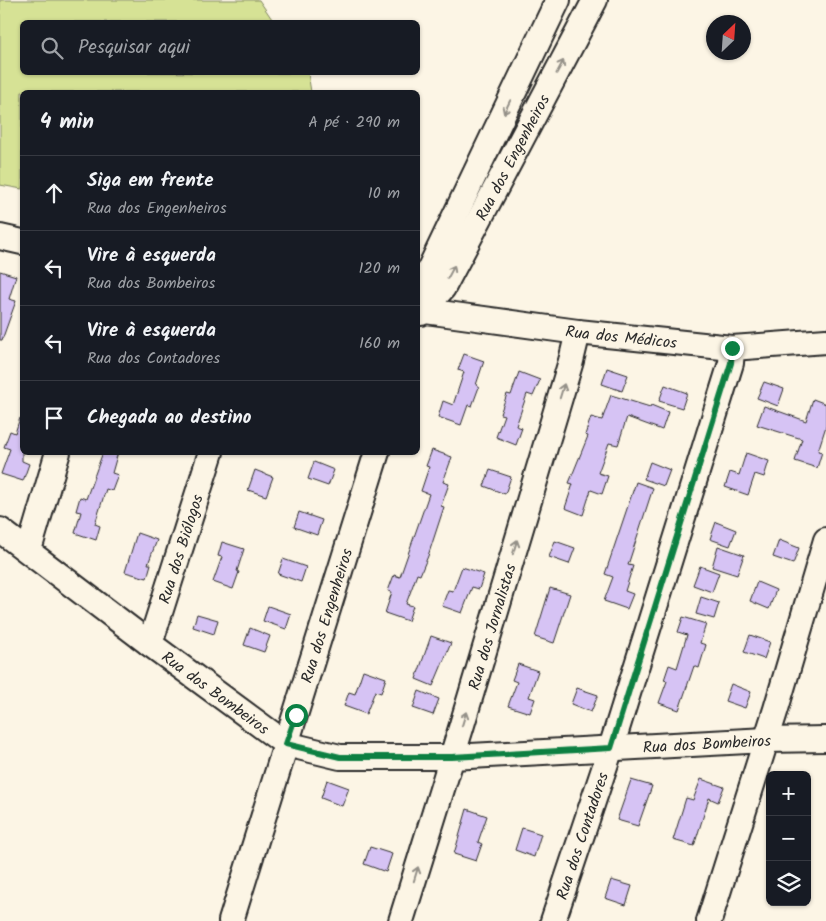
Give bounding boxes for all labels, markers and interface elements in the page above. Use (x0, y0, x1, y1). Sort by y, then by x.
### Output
north arrow (706, 15, 751, 60)
search box (20, 20, 420, 75)
text: Pesquisar aqui (78, 33, 190, 63)
icon: search (38, 34, 66, 62)
one-way arrow (555, 59, 565, 74)
street label: Rua dos Engenheiros (470, 90, 557, 226)
one-way arrow (502, 99, 511, 114)
text: 4 min (40, 106, 94, 139)
text: A pé · 290 m (308, 110, 400, 135)
text: Siga em frente (87, 166, 214, 196)
icon: ahead (40, 179, 68, 207)
text: 10 m (368, 181, 400, 206)
text: Rua dos Engenheiros (87, 196, 227, 221)
text: Vire à esquerda (87, 241, 216, 271)
icon: left (40, 254, 68, 282)
text: 120 m (359, 256, 400, 281)
one-way arrow (447, 265, 456, 280)
text: Rua dos Bombeiros (87, 271, 215, 296)
text: Vire à esquerda (87, 316, 216, 346)
street label: Rua dos Médicos (564, 319, 678, 356)
icon: left (40, 329, 68, 357)
text: 160 m (359, 331, 400, 356)
route end (721, 337, 744, 360)
text: Rua dos Contadores (87, 346, 220, 371)
one-way arrow (557, 383, 567, 399)
text: Chegada ao destino (87, 403, 252, 433)
icon: arrive (40, 404, 68, 432)
street label: Rua dos Biólogos (153, 491, 211, 607)
one-way arrow (511, 539, 521, 555)
street label: Rua dos Engenheiros (295, 545, 360, 686)
street label: Rua dos Jornalistas (462, 561, 524, 693)
street label: Rua dos Bombeiros (156, 645, 274, 742)
route start (285, 704, 308, 727)
one-way arrow (459, 712, 469, 728)
street label: Rua dos Bombeiros (642, 729, 771, 761)
street label: Rua dos Contadores (550, 769, 616, 903)
map controls (766, 771, 811, 906)
button: + (766, 771, 811, 816)
button: − (766, 816, 811, 861)
button: layers (766, 861, 811, 906)
one-way arrow (411, 867, 421, 883)

